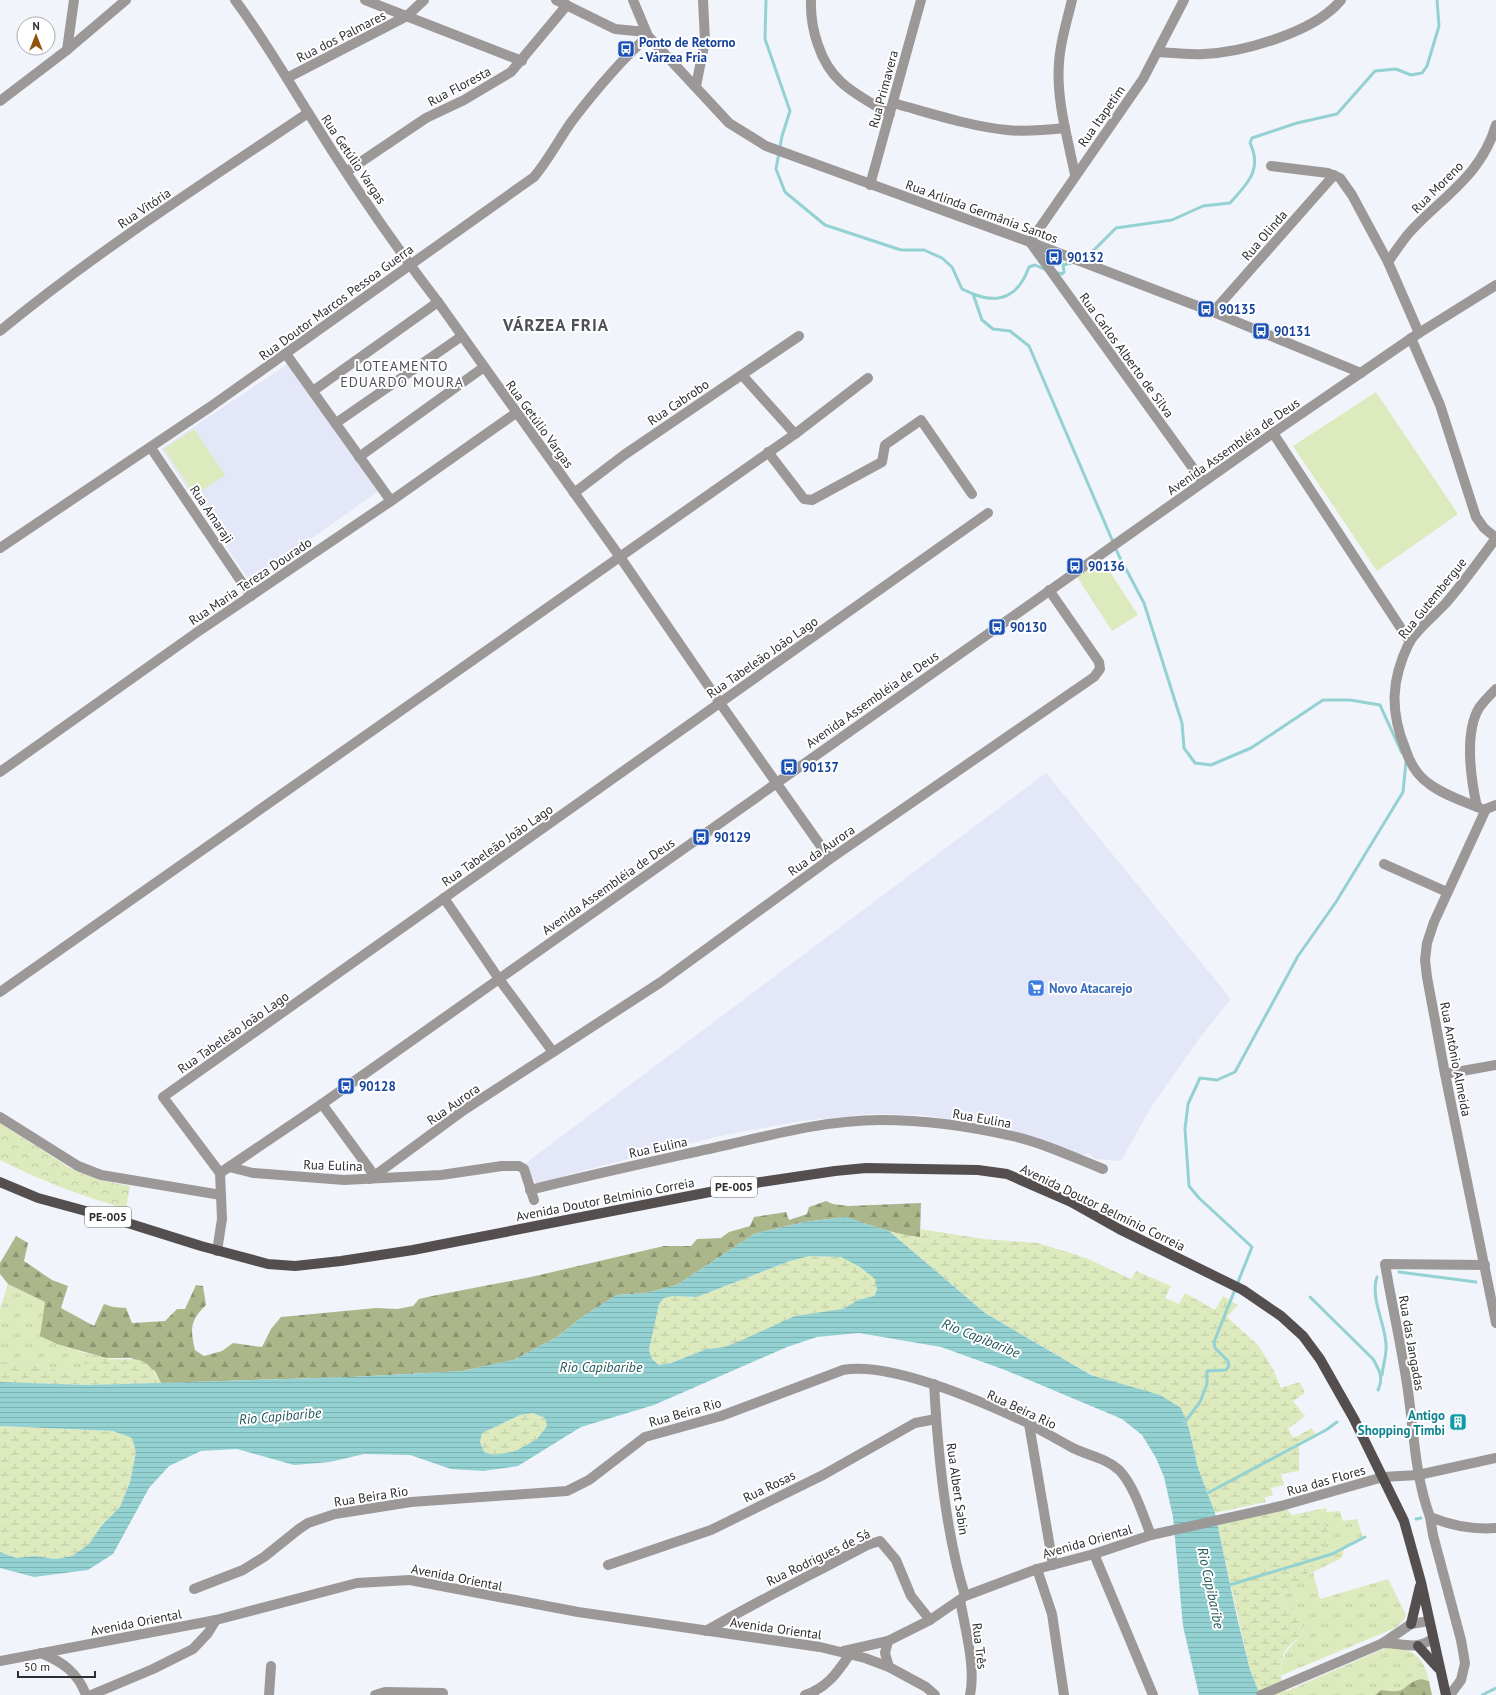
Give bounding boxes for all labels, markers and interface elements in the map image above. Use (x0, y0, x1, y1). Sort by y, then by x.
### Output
street label: Rua dos Palmares (294, 7, 389, 66)
north arrow (16, 16, 56, 56)
text: N (32, 19, 40, 33)
place label: Ponto de Retorno - Várzea Fria (639, 34, 736, 66)
bus stop icon: Ponto de Retorno - Várzea Fria (616, 39, 636, 59)
street label: Rua Primavera (865, 48, 902, 130)
street label: Rua Floresta (425, 63, 494, 110)
street label: Rua Itapetim (1074, 82, 1129, 150)
street label: Rua Getúlio Vargas (317, 111, 390, 207)
street label: Rua Moreno (1408, 158, 1467, 217)
street label: Rua Arlinda Germânia Santos (903, 176, 1060, 247)
street label: Rua Vitória (114, 184, 174, 232)
street label: Rua Olinda (1238, 207, 1291, 264)
street label: Rua Doutor Marcos Pessoa Guerra (256, 241, 417, 364)
bus stop icon: 90132 (1044, 247, 1064, 267)
place label: 90132 (1067, 249, 1104, 266)
street label: Rua Carlos Alberto de Silva (1076, 289, 1178, 421)
bus stop icon: 90135 (1196, 299, 1216, 319)
place label: 90135 (1219, 301, 1256, 318)
district label: VÁRZEA FRIA (502, 314, 609, 336)
bus stop icon: 90131 (1251, 321, 1271, 341)
place label: 90131 (1274, 323, 1311, 340)
district label: LOTEAMENTO EDUARDO MOURA (340, 357, 464, 391)
street label: Rua Cabrobo (644, 376, 712, 429)
street label: Rua Getúlio Vargas (502, 377, 577, 471)
street label: Avenida Assembléia de Deus (1164, 394, 1303, 499)
street label: Rua Amaraji (186, 482, 237, 547)
street label: Rua Maria Tereza Dourado (186, 534, 315, 629)
street label: Rua Gutembergue (1394, 554, 1470, 642)
bus stop icon: 90136 (1065, 556, 1085, 576)
place label: 90136 (1088, 558, 1125, 575)
street label: Rua Tabeleão João Lago (703, 613, 821, 702)
bus stop icon: 90130 (987, 617, 1007, 637)
place label: 90130 (1010, 619, 1047, 636)
street label: Avenida Assembléia de Deus (803, 647, 942, 752)
bus stop icon: 90137 (779, 757, 799, 777)
place label: 90137 (802, 759, 839, 776)
street label: Rua Tabeleão João Lago (438, 801, 556, 890)
street label: Rua da Aurora (785, 821, 858, 880)
bus stop icon: 90129 (691, 827, 711, 847)
place label: 90129 (714, 829, 751, 846)
street label: Avenida Assembléia de Deus (539, 834, 678, 939)
supermarket icon: Novo Atacarejo (1026, 978, 1046, 998)
place label: Novo Atacarejo (1049, 980, 1132, 997)
street label: Rua Tabeleão João Lago (174, 988, 292, 1077)
street label: Rua Antônio Almeida (1436, 1000, 1475, 1118)
bus stop icon: 90128 (336, 1076, 356, 1096)
place label: 90128 (359, 1078, 396, 1095)
street label: Rua Aurora (423, 1080, 483, 1129)
street label: Rua Eulina (951, 1105, 1013, 1132)
street label: Rua Eulina (627, 1133, 689, 1162)
street label: Rua Eulina (303, 1156, 363, 1175)
street label: Avenida Doutor Belmínio Correia (1018, 1160, 1188, 1255)
street label: Avenida Doutor Belmínio Correia (514, 1174, 696, 1225)
road number: PE-005 (711, 1177, 757, 1197)
road number: PE-005 (85, 1207, 131, 1227)
street label: Rua das Jangadas (1395, 1294, 1428, 1392)
water label: Rio Capibaribe (939, 1314, 1023, 1362)
water label: Rio Capibaribe (560, 1358, 643, 1376)
street label: Rua Beira Rio (984, 1386, 1059, 1433)
street label: Rua Beira Rio (647, 1394, 723, 1431)
water label: Rio Capibaribe (238, 1403, 323, 1429)
place label: Antigo Shopping Timbi (1358, 1407, 1445, 1439)
building icon: Antigo Shopping Timbi (1448, 1412, 1468, 1432)
street label: Rua Albert Sabin (943, 1442, 972, 1536)
street label: Rua das Flores (1285, 1461, 1367, 1500)
street label: Rua Rosas (740, 1467, 798, 1506)
street label: Rua Beira Rio (333, 1482, 409, 1511)
street label: Avenida Oriental (1040, 1521, 1134, 1562)
street label: Rua Rodrigues de Sá (764, 1525, 873, 1590)
water label: Rio Capibaribe (1194, 1546, 1229, 1631)
street label: Avenida Oriental (410, 1560, 504, 1595)
street label: Avenida Oriental (89, 1605, 183, 1640)
street label: Avenida Oriental (729, 1614, 823, 1643)
street label: Rua Três (968, 1622, 991, 1670)
scale bar (18, 1653, 95, 1679)
text: 50 m (24, 1659, 50, 1674)

